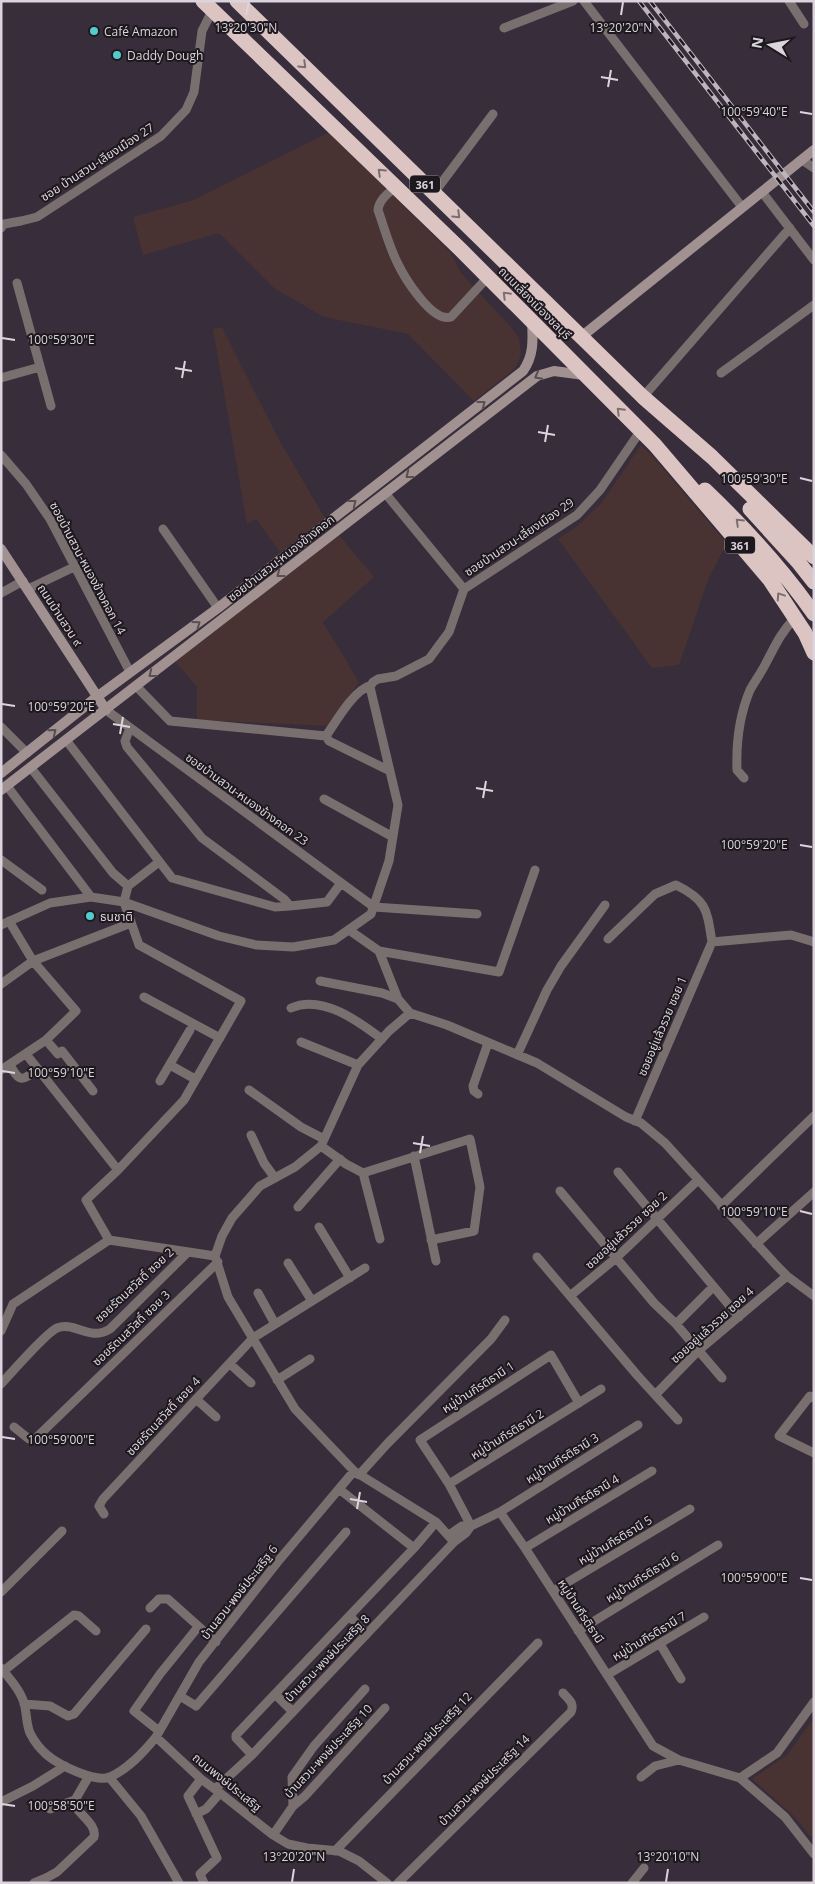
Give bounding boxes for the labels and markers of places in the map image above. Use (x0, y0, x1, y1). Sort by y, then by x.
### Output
place label: Café Amazon (104, 23, 178, 40)
marker: Café Amazon (88, 25, 100, 37)
place label: Daddy Dough (127, 47, 203, 64)
marker: Daddy Dough (111, 49, 123, 61)
place label: ธนชาติ (100, 908, 133, 925)
marker: ธนชาติ (84, 910, 96, 922)

